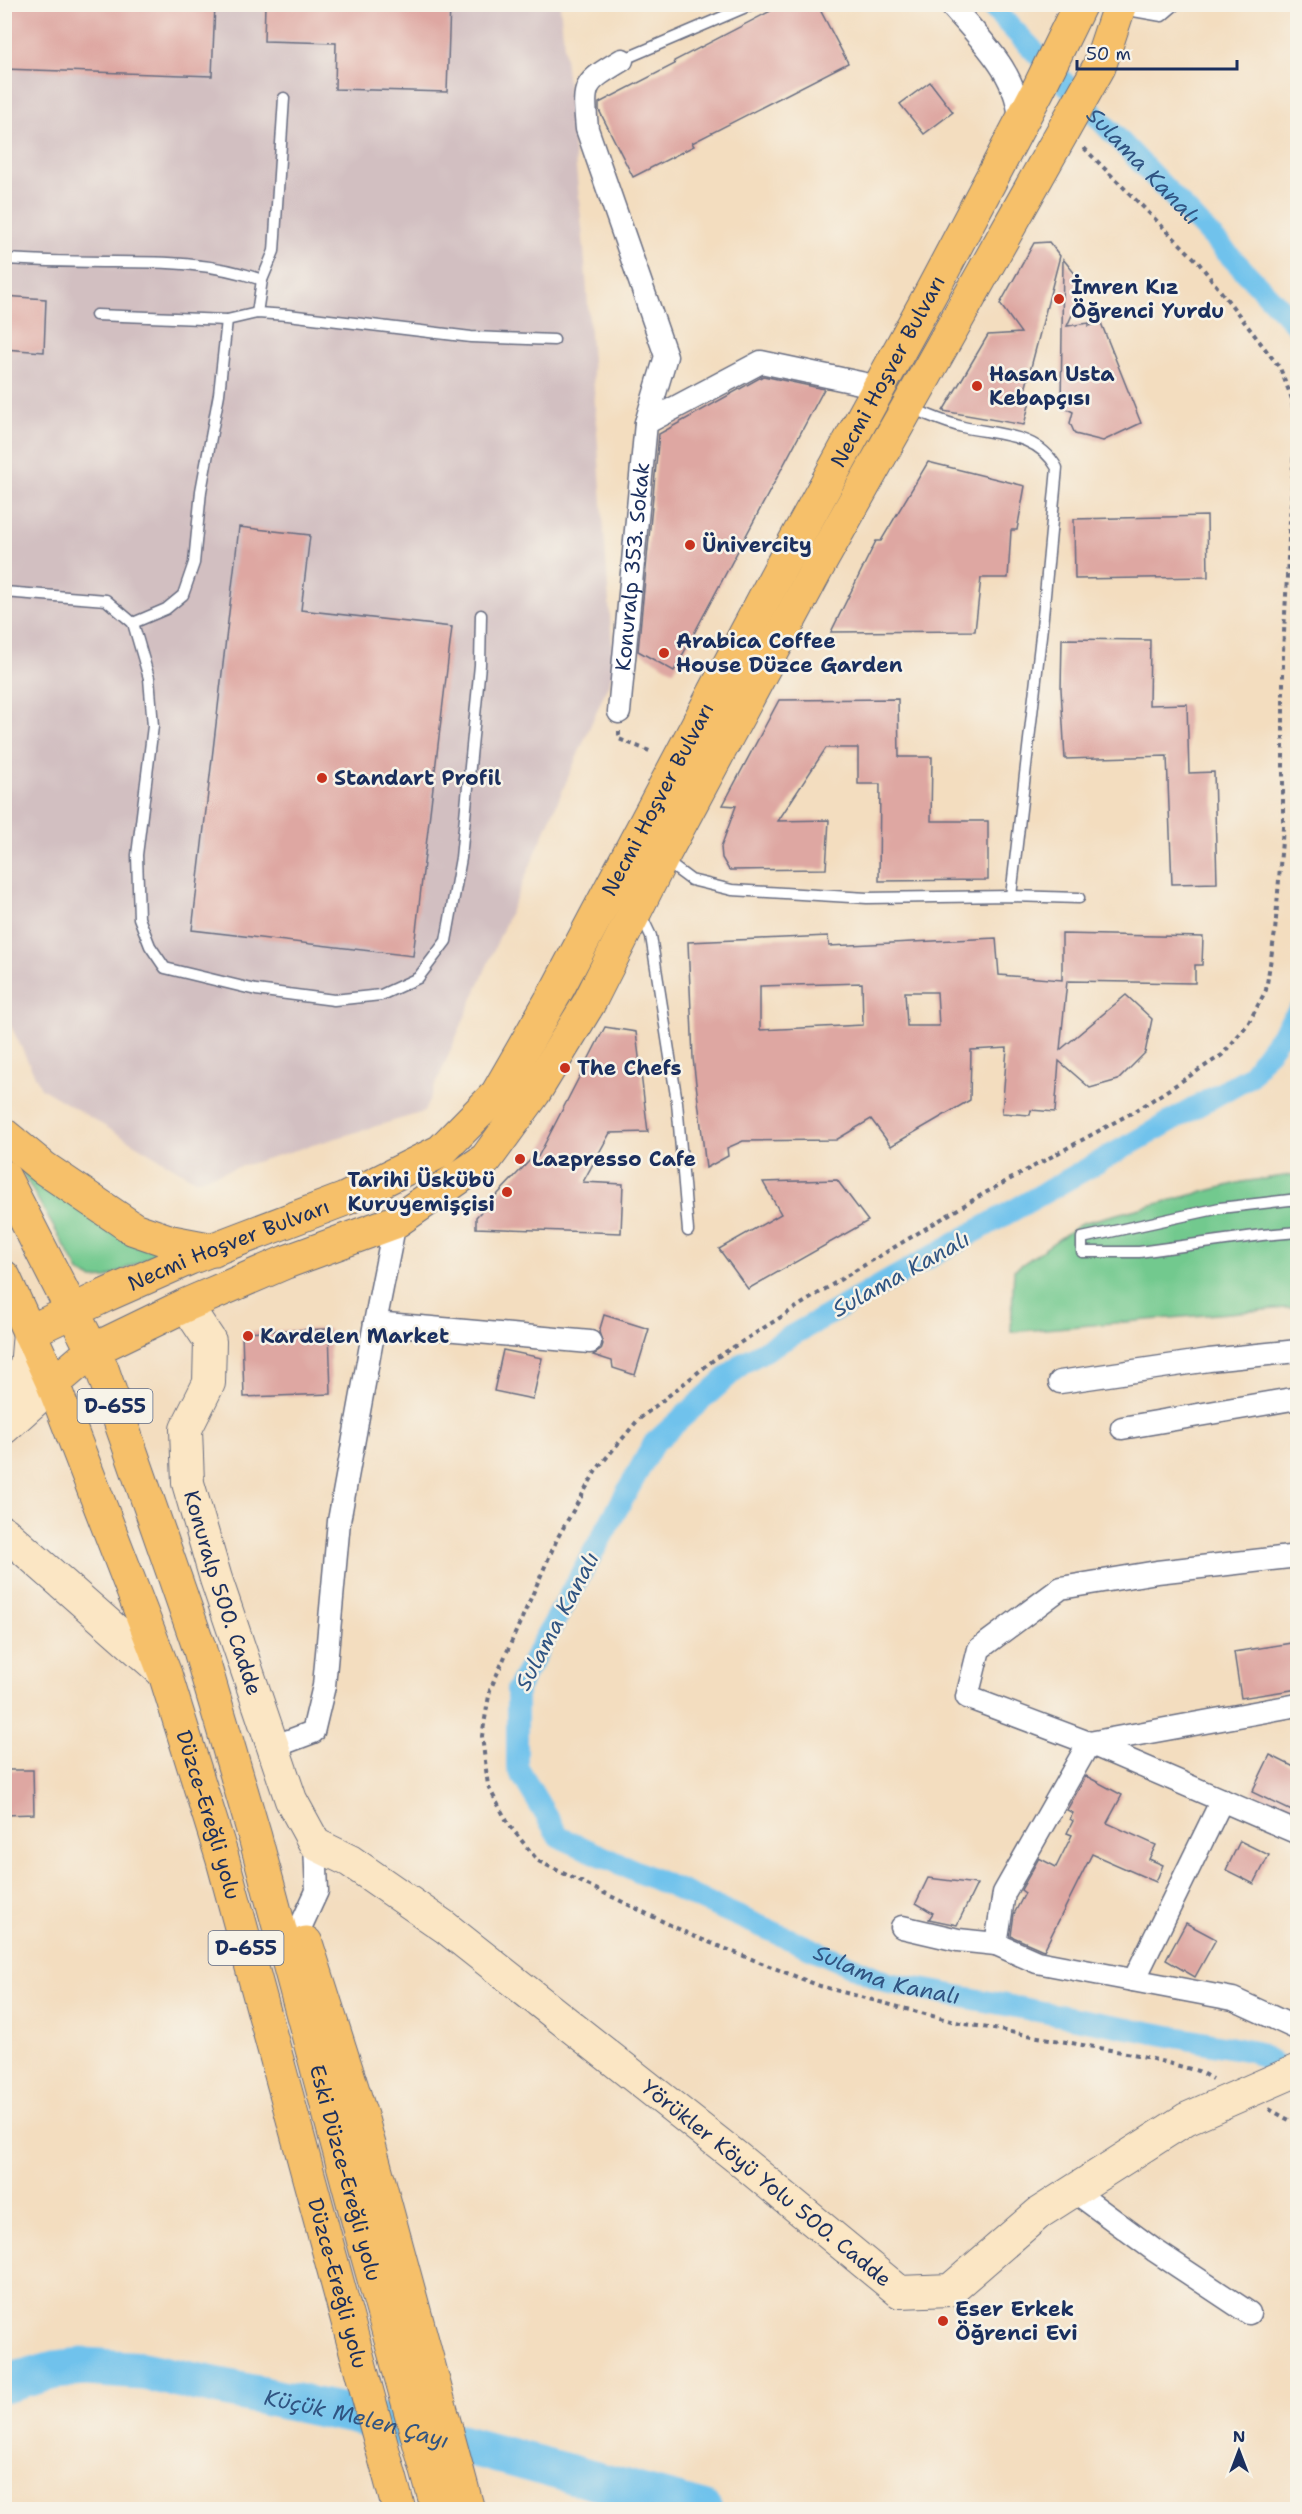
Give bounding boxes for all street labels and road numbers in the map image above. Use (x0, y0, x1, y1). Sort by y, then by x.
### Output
street label: Necmi Hoşver Bulvarı (824, 270, 952, 472)
street label: Konuralp 353. Sokak (609, 461, 656, 672)
street label: Necmi Hoşver Bulvarı (595, 698, 721, 901)
street label: Necmi Hoşver Bulvarı (123, 1192, 334, 1298)
road number: D-655 (78, 1389, 152, 1423)
street label: Konuralp 500. Cadde (177, 1487, 268, 1699)
street label: Düzce-Ereğli yolu (169, 1727, 247, 1903)
road number: D-655 (208, 1931, 284, 1965)
street label: Eski Düzce-Ereğli yolu (304, 2063, 386, 2285)
street label: Yörükler Köyü Yolu 500. Cadde (636, 2073, 897, 2293)
street label: Düzce-Ereğli yolu (302, 2196, 372, 2372)

